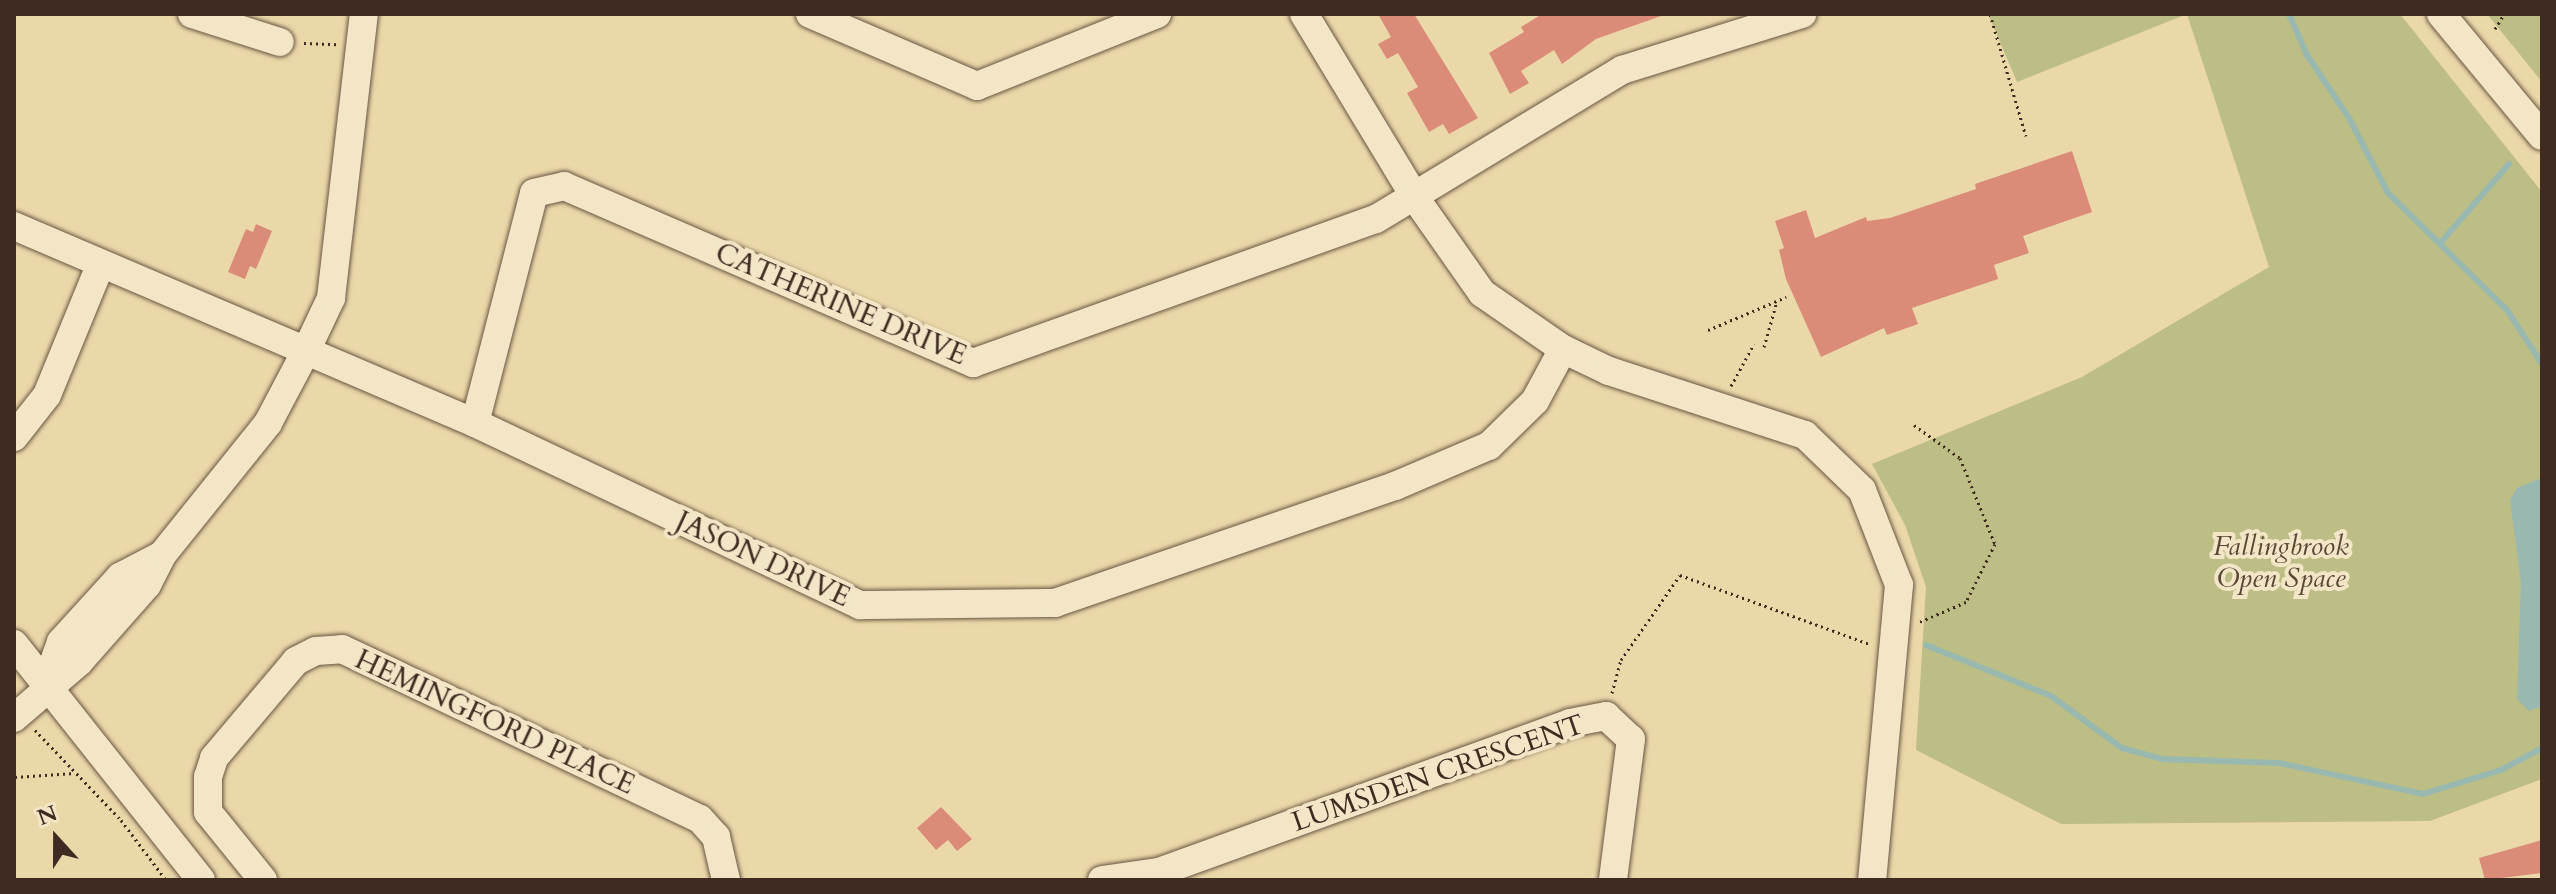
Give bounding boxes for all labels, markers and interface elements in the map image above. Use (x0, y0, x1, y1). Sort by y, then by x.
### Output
street label: CATHERINE DRIVE (710, 236, 972, 372)
street label: JASON DRIVE (670, 504, 856, 614)
park label: Fallingbrook Open Space (2213, 529, 2349, 595)
street label: HEMINGFORD PLACE (350, 642, 640, 802)
street label: LUMSDEN CRESCENT (1287, 707, 1589, 839)
north arrow (16, 798, 96, 878)
text: N (33, 798, 62, 833)

